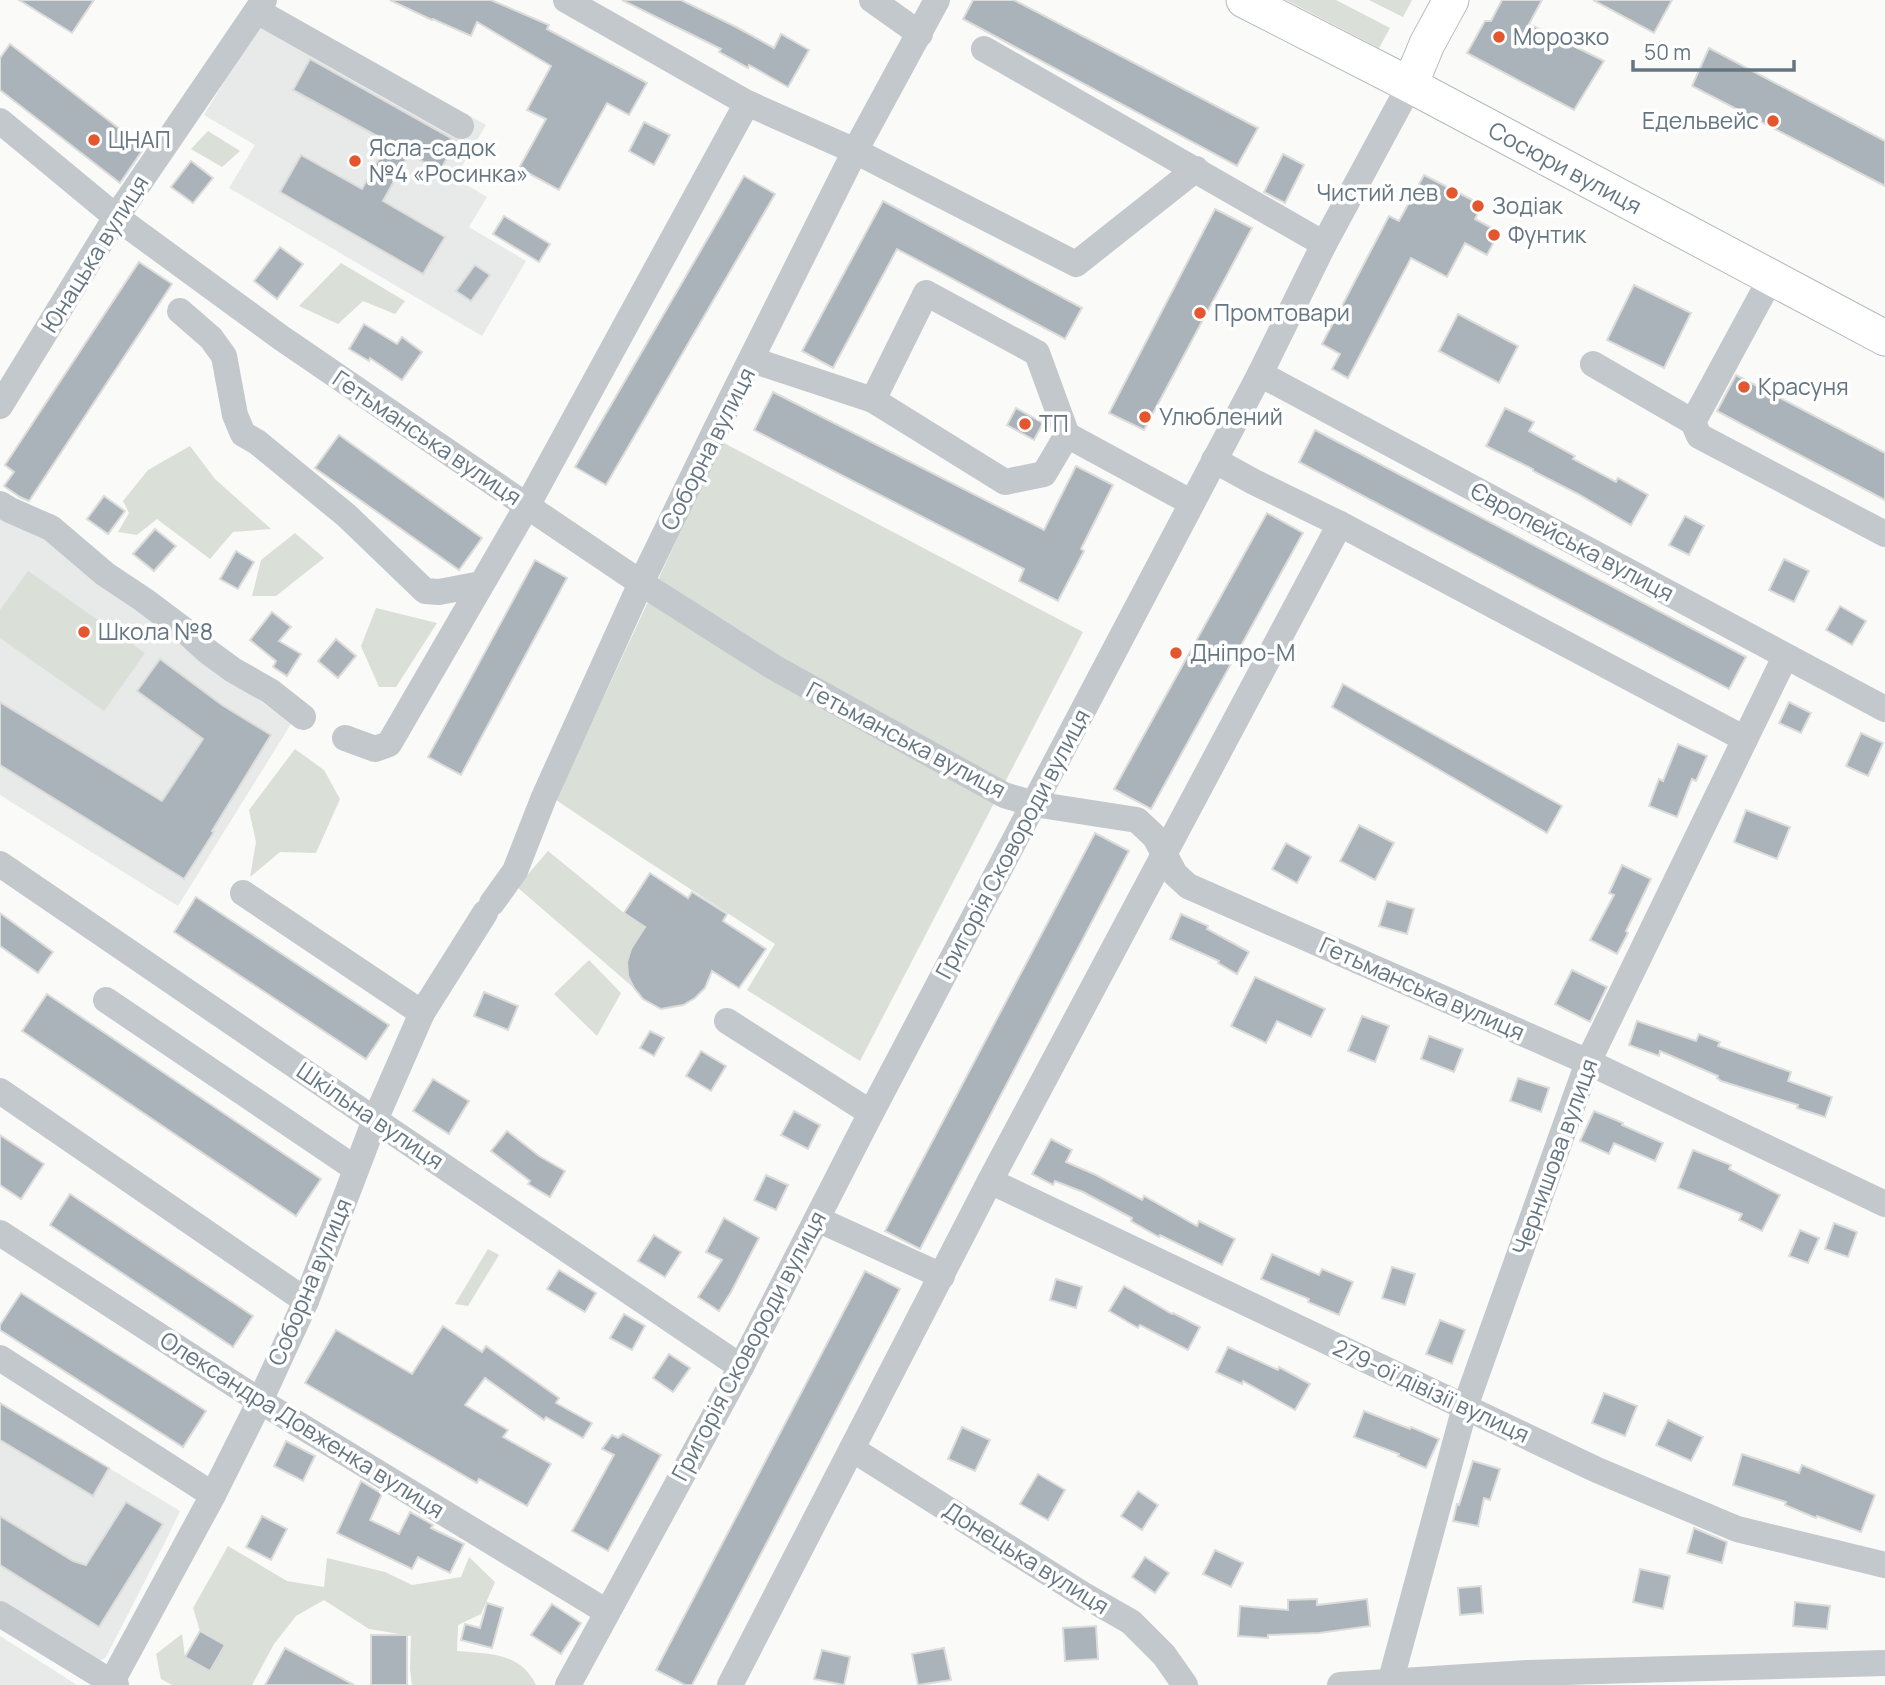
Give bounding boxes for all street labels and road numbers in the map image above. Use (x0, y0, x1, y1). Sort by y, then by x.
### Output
street label: Сосюри вулиця (1483, 113, 1648, 221)
street label: Юнацька вулиця (33, 169, 155, 338)
street label: Гетьманська вулиця (327, 362, 528, 512)
street label: Соборна вулиця (652, 362, 762, 536)
street label: Європейська вулиця (1465, 474, 1680, 608)
street label: Гетьманська вулиця (801, 673, 1012, 805)
street label: Григорія Сковороди вулиця (927, 703, 1097, 984)
street label: Гетьманська вулиця (1315, 928, 1530, 1048)
street label: Шкільна вулиця (291, 1054, 450, 1176)
street label: Чернишова вулиця (1504, 1054, 1604, 1259)
street label: Соборна вулиця (259, 1193, 359, 1370)
street label: Григорія Сковороди вулиця (663, 1205, 833, 1486)
street label: Олександра Довженка вулиця (154, 1323, 451, 1525)
street label: 279-ої дівізії вулиця (1328, 1331, 1535, 1450)
street label: Донецька вулиця (937, 1493, 1116, 1621)

